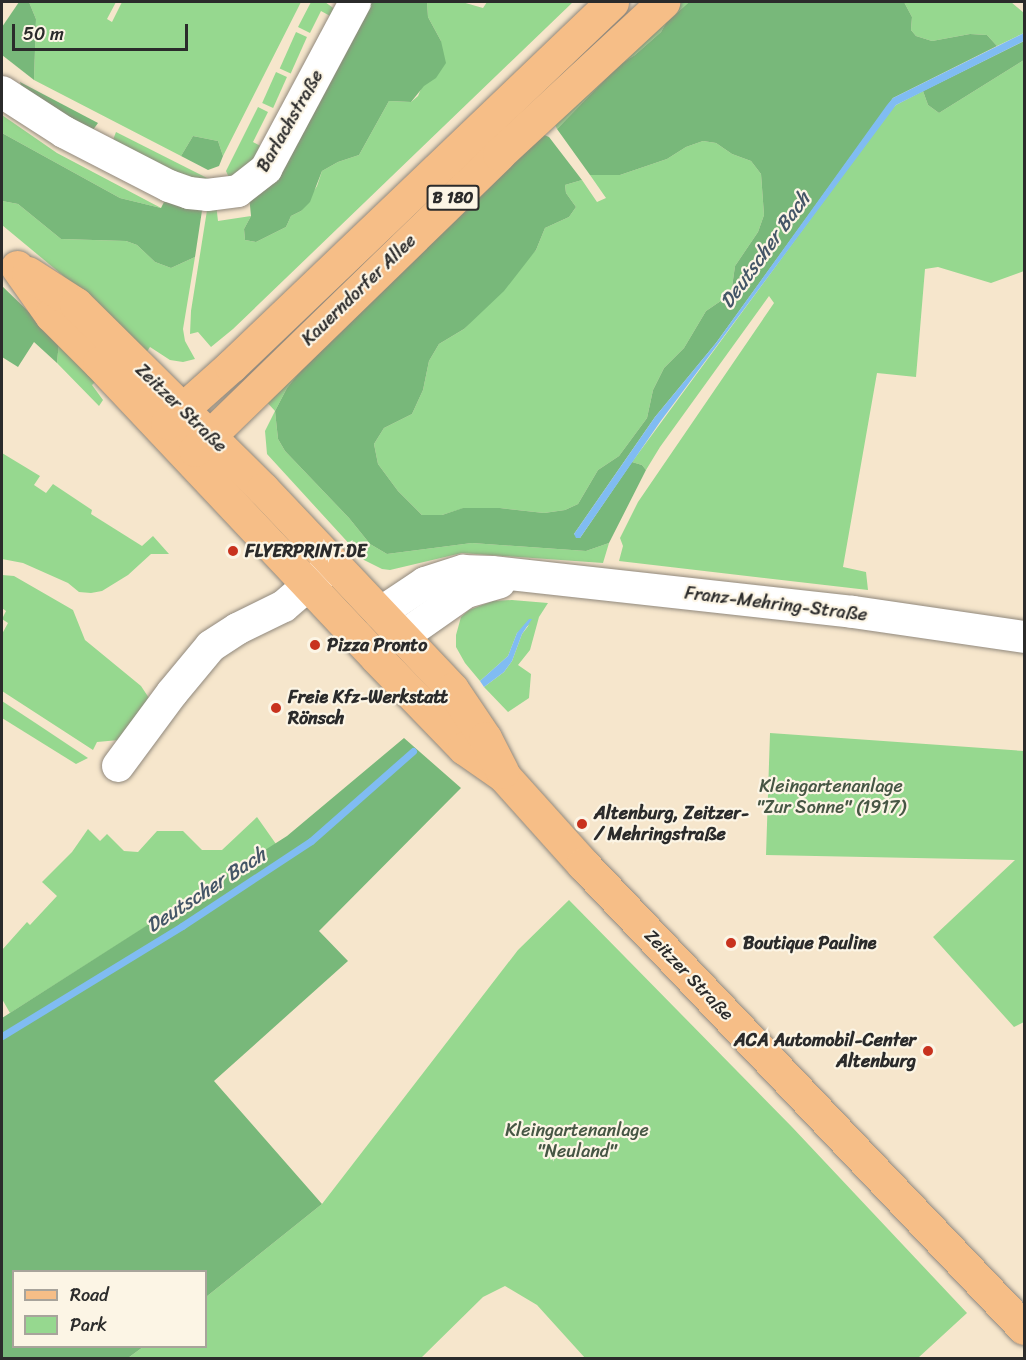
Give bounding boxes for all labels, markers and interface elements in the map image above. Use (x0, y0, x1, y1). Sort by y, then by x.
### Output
scale bar (15, 12, 190, 50)
text: 50 m (23, 18, 64, 50)
street label: Barlachstraße (252, 66, 328, 176)
road number: B 180 (426, 185, 480, 211)
water label: Deutscher Bach (715, 187, 815, 313)
street label: Kauerndorfer Allee (297, 230, 421, 350)
street label: Zeitzer Straße (131, 359, 231, 457)
place label: FLYERPRINT.DE (245, 540, 366, 562)
marker: FLYERPRINT.DE (226, 544, 240, 558)
street label: Franz-Mehring-Straße (684, 582, 868, 626)
place label: Pizza Pronto (327, 634, 427, 656)
marker: Pizza Pronto (308, 638, 322, 652)
place label: Freie Kfz-Werkstatt Rönsch (288, 687, 448, 730)
marker: Freie Kfz-Werkstatt Rönsch (269, 701, 283, 715)
park label: Kleingartenanlage "Zur Sonne" (1917) (756, 776, 906, 818)
place label: Altenburg, Zeitzer- / Mehringstraße (594, 803, 748, 846)
marker: Altenburg, Zeitzer- / Mehringstraße (575, 817, 589, 831)
water label: Deutscher Bach (142, 842, 270, 938)
street label: Zeitzer Straße (640, 925, 738, 1025)
place label: Boutique Pauline (743, 932, 877, 954)
marker: Boutique Pauline (724, 936, 738, 950)
place label: ACA Automobil-Center Altenburg (734, 1030, 916, 1072)
marker: ACA Automobil-Center Altenburg (921, 1044, 935, 1058)
park label: Kleingartenanlage "Neuland" (505, 1120, 649, 1162)
legend (12, 1270, 207, 1348)
text: Road (70, 1279, 109, 1311)
text: Park (70, 1309, 107, 1341)

